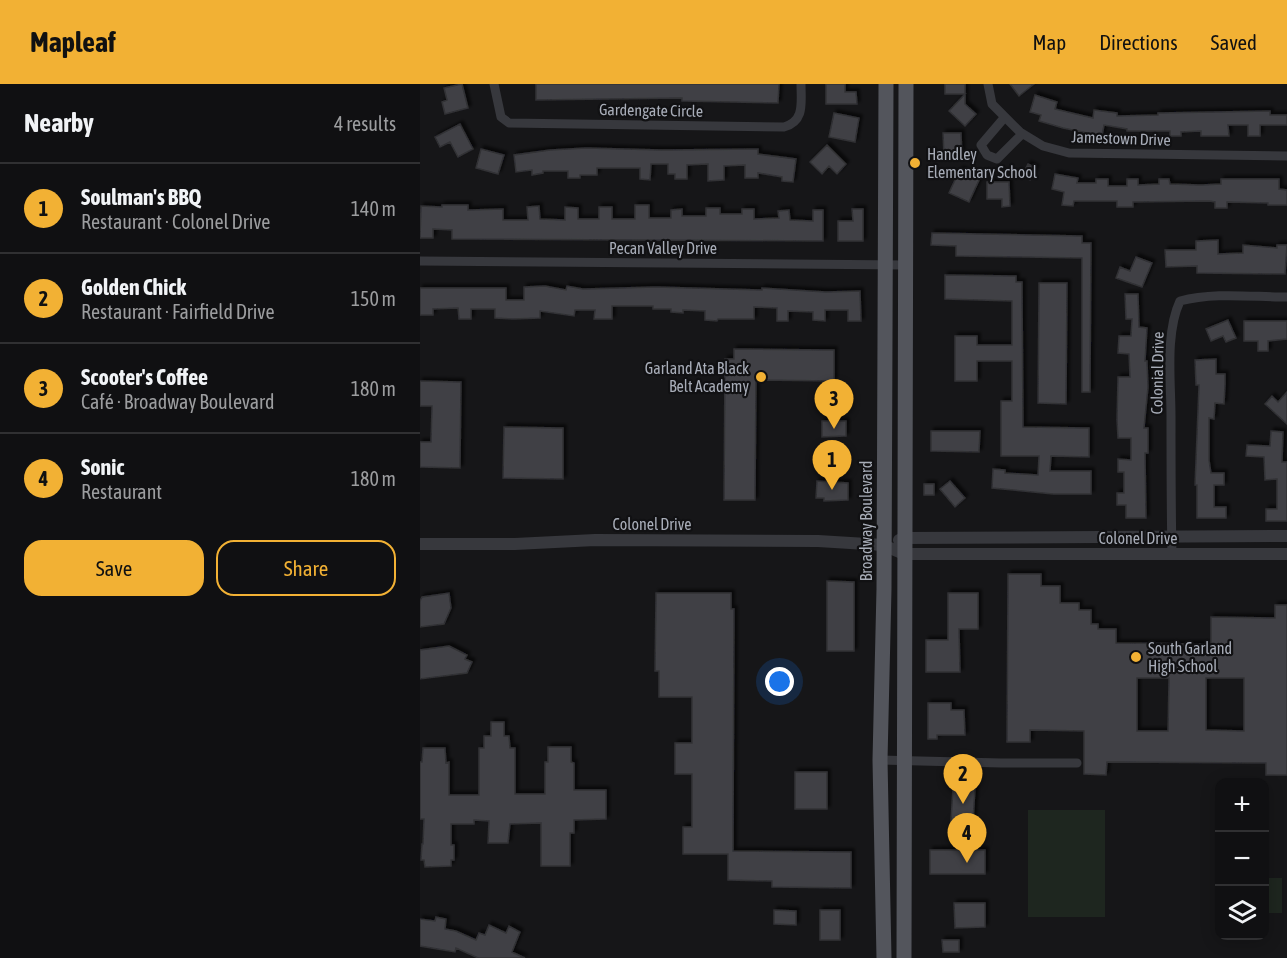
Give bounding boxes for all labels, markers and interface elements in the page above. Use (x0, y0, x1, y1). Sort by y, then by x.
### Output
text: Mapleaf (30, 26, 116, 58)
text: Map (1032, 30, 1066, 54)
text: Directions (1099, 30, 1178, 54)
text: Saved (1211, 30, 1257, 54)
street label: Gardengate Circle (599, 100, 703, 121)
text: Nearby (24, 108, 94, 138)
text: 4 results (334, 112, 396, 135)
street label: Jamestown Drive (1071, 127, 1171, 149)
place label: Handley Elementary School (927, 145, 1038, 182)
marker: Handley Elementary School (908, 156, 922, 170)
text: Soulman's BBQ (81, 184, 201, 210)
text: 1 (39, 197, 48, 220)
text: 140 m (351, 197, 396, 220)
text: Restaurant · Colonel Drive (81, 210, 270, 233)
street label: Pecan Valley Drive (609, 239, 717, 258)
text: Golden Chick (81, 274, 186, 300)
text: 2 (39, 287, 48, 310)
text: 150 m (351, 287, 396, 310)
text: Restaurant · Fairfield Drive (81, 300, 274, 323)
street label: Colonial Drive (1147, 331, 1167, 415)
place label: Garland Ata Black Belt Academy (645, 359, 749, 396)
text: Scooter's Coffee (81, 364, 208, 390)
marker: Garland Ata Black Belt Academy (754, 370, 768, 384)
text: 3 (39, 377, 48, 400)
text: 180 m (351, 377, 396, 400)
pin: 3 (814, 380, 854, 429)
text: Café · Broadway Boulevard (81, 390, 274, 413)
pin: 1 (812, 440, 852, 490)
text: Sonic (81, 454, 124, 480)
street label: Broadway Boulevard (857, 461, 876, 581)
text: 4 (39, 467, 48, 490)
text: 180 m (351, 467, 396, 490)
text: Restaurant (81, 480, 162, 503)
street label: Colonel Drive (613, 515, 691, 533)
street label: Colonel Drive (1099, 529, 1177, 547)
button: Save (24, 540, 204, 596)
button: Share (216, 540, 396, 596)
place label: South Garland High School (1148, 639, 1232, 676)
marker: South Garland High School (1129, 650, 1143, 664)
your location (765, 667, 794, 696)
pin: 2 (944, 754, 982, 804)
map controls (1215, 778, 1269, 940)
button: + (1215, 778, 1269, 832)
pin: 4 (948, 814, 986, 863)
button: − (1215, 832, 1269, 886)
button: layers (1215, 886, 1269, 940)

